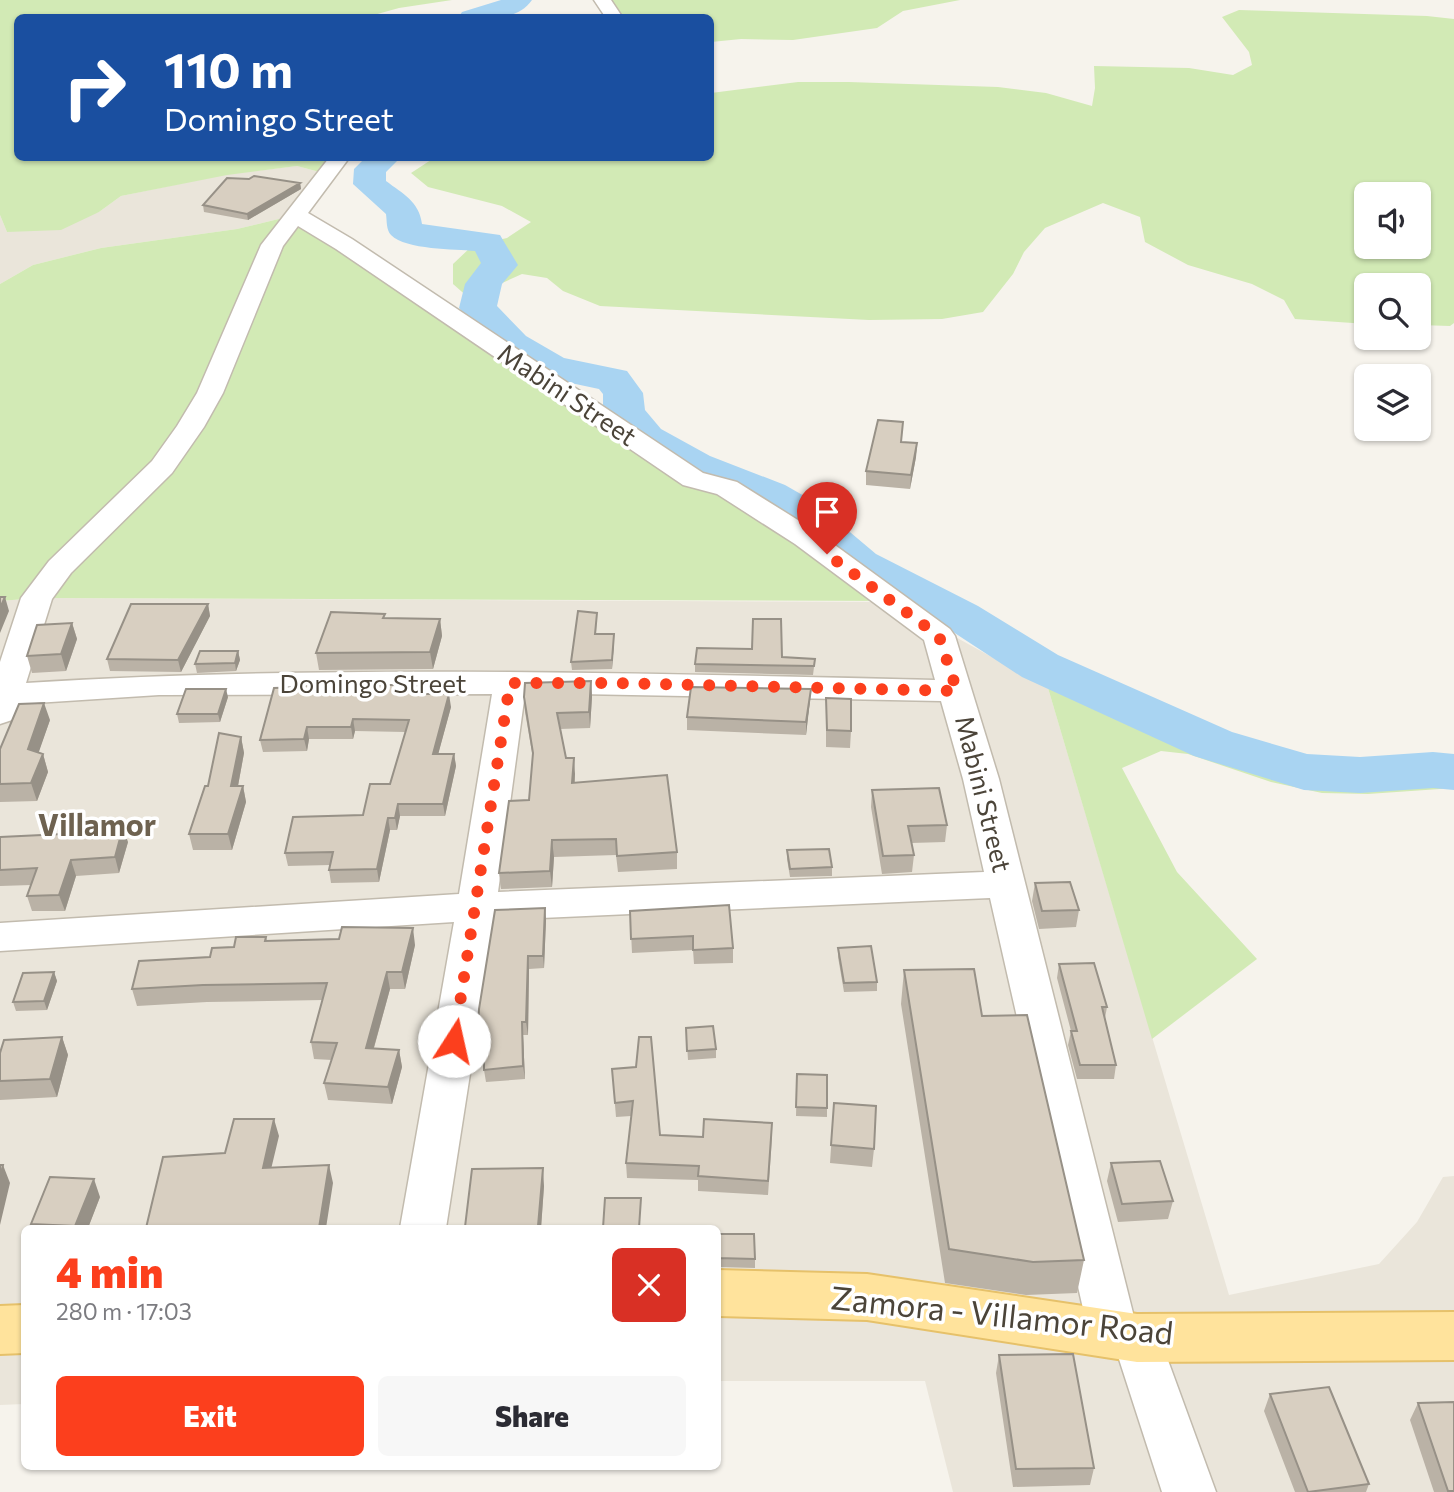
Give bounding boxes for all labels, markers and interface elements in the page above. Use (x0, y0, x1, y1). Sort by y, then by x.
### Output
text: 110 m (164, 38, 293, 98)
icon: right (49, 42, 140, 133)
text: Domingo Street (164, 98, 394, 138)
map controls (1354, 182, 1431, 441)
button: sound (1354, 182, 1431, 259)
button: search (1354, 273, 1431, 350)
street label: Mabini Street (493, 336, 643, 451)
button: layers (1354, 364, 1431, 441)
pin (797, 482, 857, 554)
icon: arrive (808, 493, 846, 531)
street label: Domingo Street (280, 667, 466, 698)
street label: Mabini Street (950, 712, 1019, 875)
district label: Villamor (38, 805, 156, 842)
position arrow (417, 1004, 491, 1078)
text: 4 min (56, 1245, 163, 1297)
button: close (612, 1248, 686, 1322)
street label: Zamora - Villamor Road (829, 1276, 1175, 1352)
text: 280 m · 17:03 (56, 1297, 192, 1325)
button: Exit (56, 1376, 364, 1456)
button: Share (378, 1376, 686, 1456)

